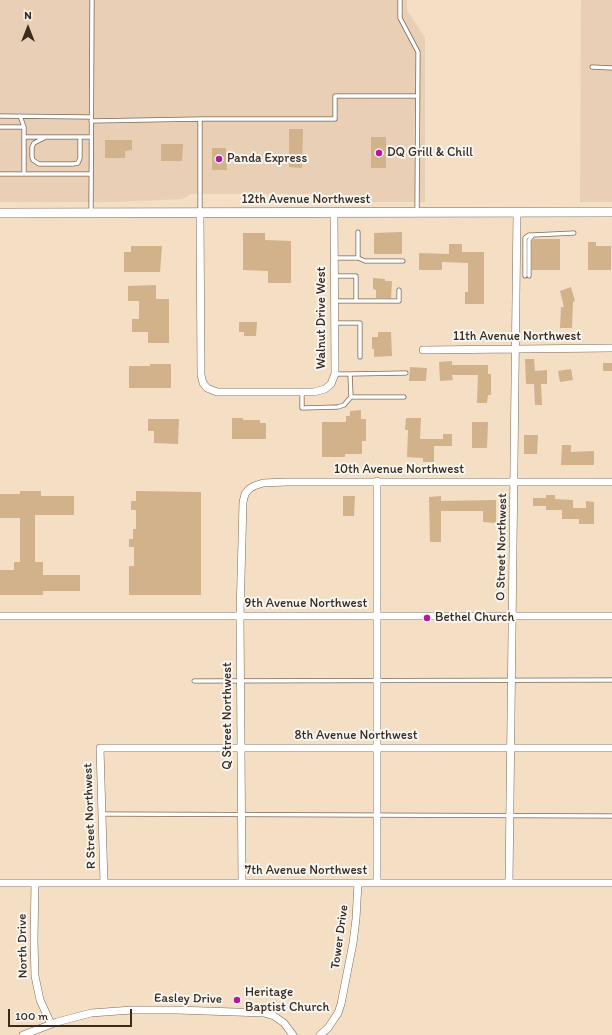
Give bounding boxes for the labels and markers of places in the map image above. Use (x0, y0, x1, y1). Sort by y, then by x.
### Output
place label: DQ Grill & Chill (387, 145, 473, 161)
marker: DQ Grill & Chill (374, 148, 384, 158)
place label: Panda Express (227, 151, 307, 167)
marker: Panda Express (214, 154, 224, 164)
place label: Bethel Church (435, 610, 514, 626)
marker: Bethel Church (422, 613, 432, 623)
place label: Heritage Baptist Church (245, 985, 329, 1016)
marker: Heritage Baptist Church (232, 995, 242, 1005)

